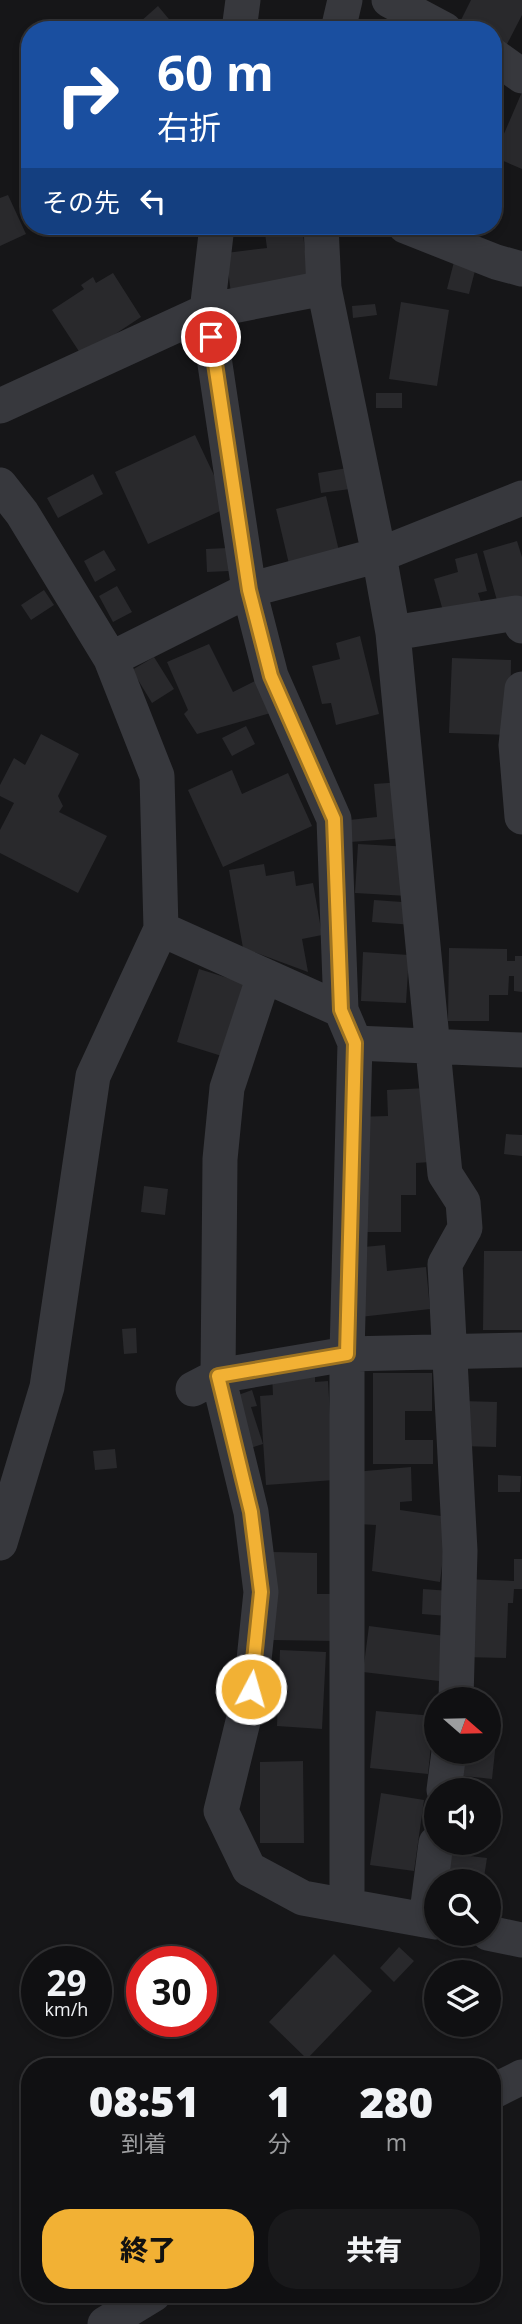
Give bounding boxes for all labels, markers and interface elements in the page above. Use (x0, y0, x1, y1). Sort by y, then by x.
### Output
text: 60 m (157, 39, 274, 105)
icon: right (42, 49, 133, 140)
text: 右折 (157, 105, 221, 148)
icon: left (134, 182, 172, 220)
text: その先 (42, 184, 120, 220)
pin (181, 307, 241, 367)
icon: arrive (192, 318, 230, 356)
position arrow (214, 1652, 288, 1726)
north arrow (424, 1687, 500, 1764)
map controls (424, 1687, 501, 2037)
button: sound (424, 1778, 501, 1855)
button: search (424, 1869, 501, 1946)
speed limit sign: 30 (126, 1946, 217, 2037)
text: 29 (46, 1959, 87, 2006)
button: layers (424, 1960, 501, 2037)
text: km/h (45, 1997, 88, 2021)
text: 08:51 (89, 2072, 199, 2129)
text: 1 (267, 2072, 292, 2129)
text: 280 (359, 2073, 433, 2130)
text: m (386, 2126, 407, 2158)
text: 到着 (121, 2127, 167, 2159)
text: 分 (268, 2127, 291, 2159)
button: 終了 (42, 2209, 254, 2289)
button: 共有 (268, 2209, 480, 2289)

